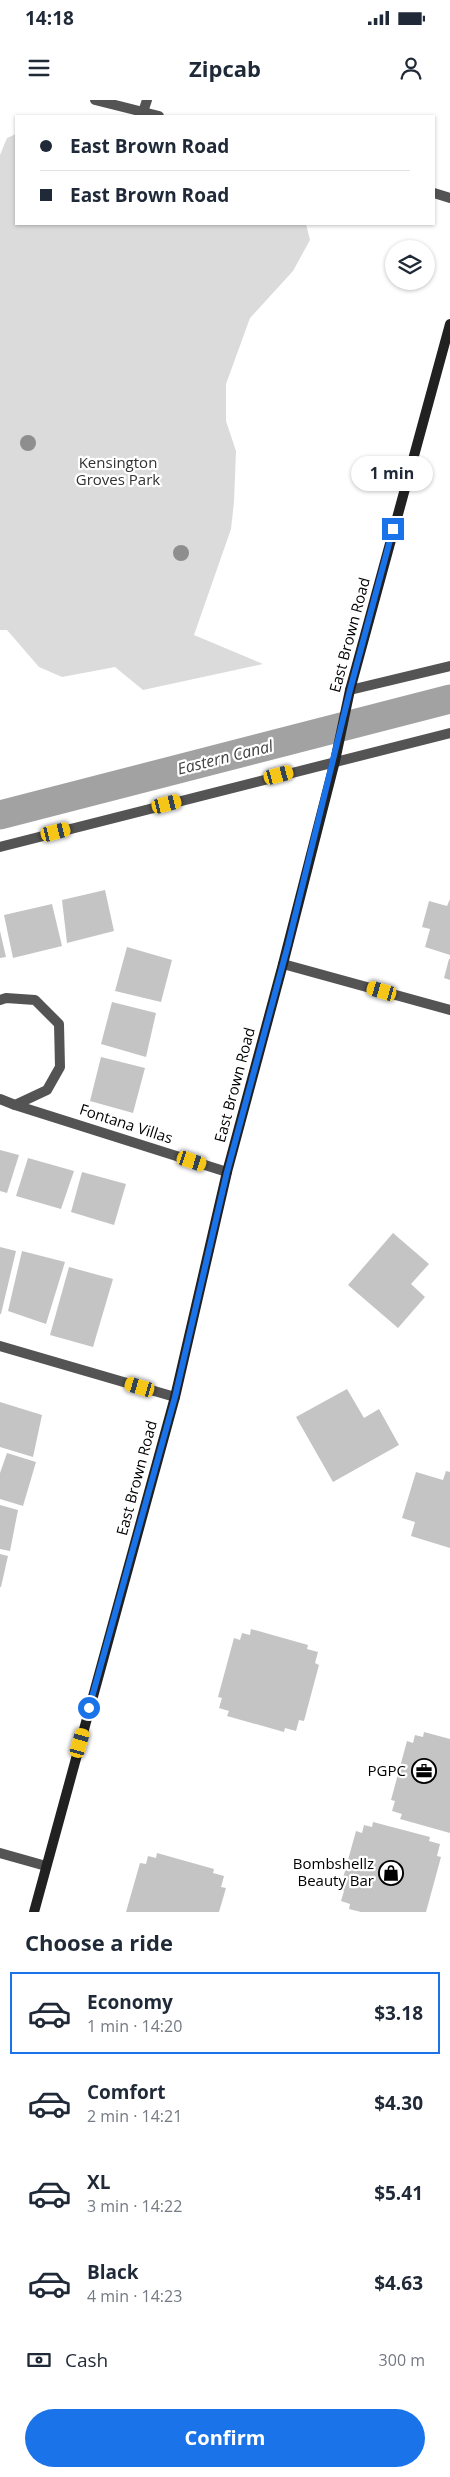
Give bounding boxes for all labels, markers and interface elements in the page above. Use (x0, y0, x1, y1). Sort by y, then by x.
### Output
text: 14:18 (25, 5, 74, 31)
text: Zipcab (189, 53, 261, 83)
icon: menu (25, 54, 53, 82)
icon: person (397, 54, 425, 82)
text: East Brown Road (70, 133, 229, 159)
text: East Brown Road (70, 182, 229, 208)
map controls (385, 240, 435, 290)
button: layers (385, 240, 435, 290)
park label: Kensington Groves Park (76, 452, 160, 489)
callout: 1 min (352, 456, 434, 492)
text: 1 min (370, 462, 414, 484)
route end (382, 518, 404, 540)
street label: East Brown Road (324, 575, 374, 695)
water label: Eastern Canal (175, 734, 276, 780)
car (262, 764, 295, 786)
car (150, 793, 183, 815)
car (39, 821, 72, 843)
car (365, 980, 398, 1002)
street label: East Brown Road (209, 1025, 259, 1145)
street label: Fontana Villas (77, 1099, 175, 1148)
car (175, 1149, 208, 1173)
car (123, 1376, 156, 1398)
street label: East Brown Road (111, 1418, 161, 1538)
route start (78, 1697, 100, 1719)
car (68, 1727, 91, 1759)
office icon: PGPC (411, 1758, 437, 1784)
place label: PGPC (368, 1760, 406, 1780)
place label: Bombshellz Beauty Bar (293, 1853, 374, 1890)
shop icon: Bombshellz Beauty Bar (378, 1860, 404, 1886)
text: Choose a ride (25, 1927, 173, 1957)
text: Economy (87, 1989, 173, 2015)
icon: car (27, 1991, 72, 2036)
text: $3.18 (374, 2000, 423, 2026)
text: 1 min · 14:20 (87, 2015, 182, 2037)
text: Comfort (87, 2079, 166, 2105)
icon: car (27, 2081, 72, 2126)
text: $4.30 (374, 2090, 423, 2116)
text: 2 min · 14:21 (87, 2105, 182, 2127)
text: XL (87, 2169, 110, 2195)
icon: car (27, 2171, 72, 2216)
text: $5.41 (374, 2180, 423, 2206)
text: 3 min · 14:22 (87, 2195, 182, 2217)
text: Black (87, 2259, 139, 2285)
icon: car (27, 2261, 72, 2306)
text: $4.63 (374, 2270, 423, 2296)
text: 4 min · 14:23 (87, 2285, 182, 2307)
icon: cash (25, 2346, 53, 2374)
text: Cash (65, 2347, 108, 2373)
text: 300 m (379, 2349, 425, 2371)
button: Confirm (25, 2409, 425, 2467)

